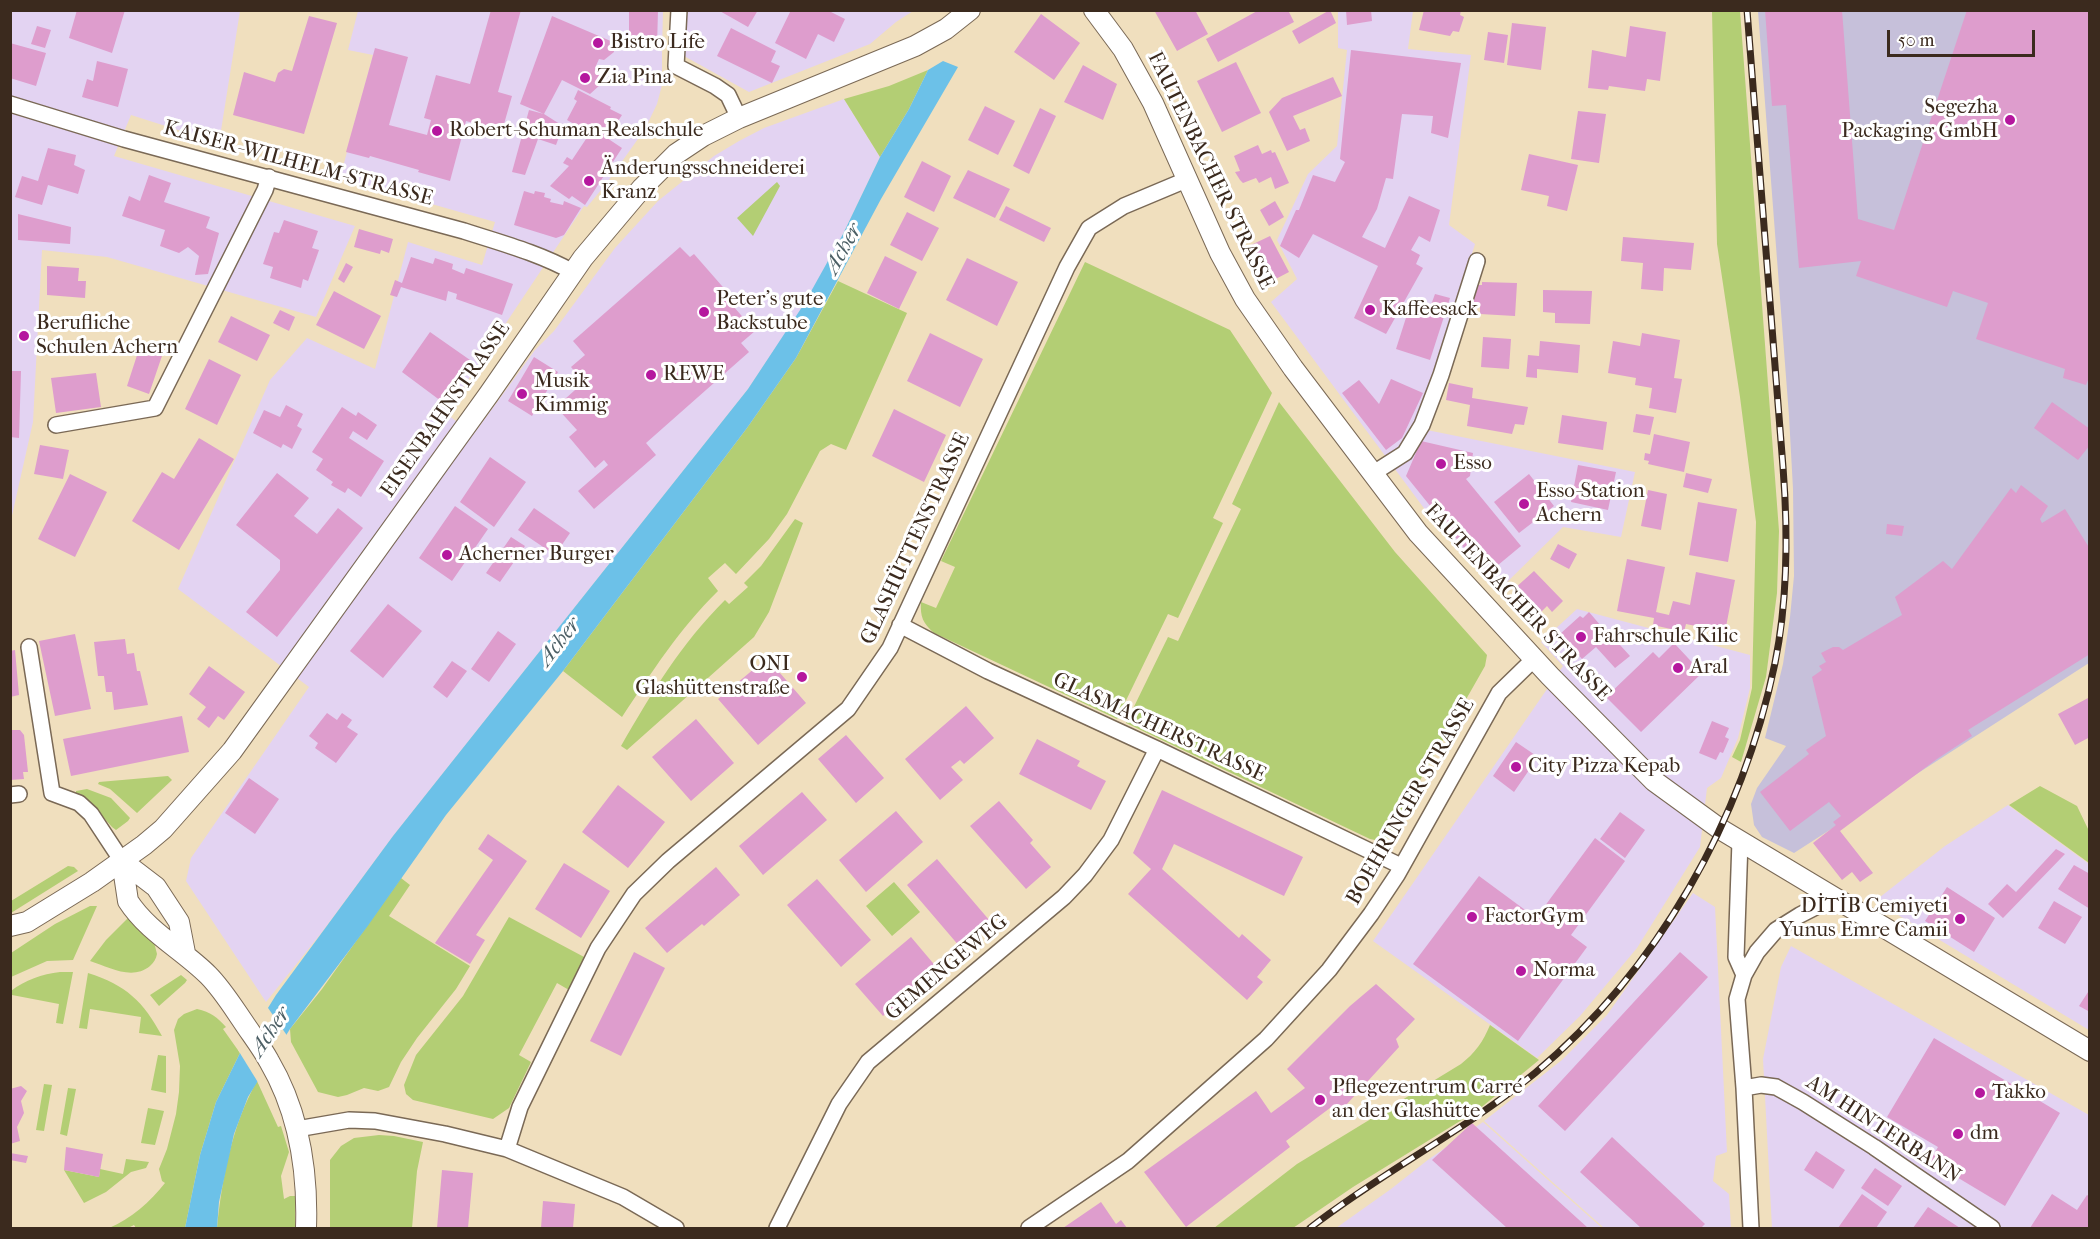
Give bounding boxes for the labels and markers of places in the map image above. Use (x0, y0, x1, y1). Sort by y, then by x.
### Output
place label: Bistro Life (610, 30, 705, 56)
marker: Bistro Life (591, 36, 605, 50)
place label: Zia Pina (597, 65, 672, 91)
marker: Zia Pina (578, 71, 592, 85)
place label: Segezha Packaging GmbH (1841, 95, 1998, 145)
marker: Segezha Packaging GmbH (2003, 113, 2017, 127)
place label: Robert-Schuman-Realschule (449, 118, 703, 144)
marker: Robert-Schuman-Realschule (430, 124, 444, 138)
place label: Änderungsschneiderei Kranz (601, 156, 805, 206)
marker: Änderungsschneiderei Kranz (582, 174, 596, 188)
place label: Peter's gute Backstube (716, 287, 823, 337)
place label: Kaffeesack (1382, 297, 1478, 323)
marker: Kaffeesack (1363, 303, 1377, 317)
marker: Peter's gute Backstube (697, 305, 711, 319)
place label: Berufliche Schulen Achern (36, 311, 178, 361)
marker: Berufliche Schulen Achern (17, 329, 31, 343)
place label: REWE (663, 362, 724, 388)
marker: REWE (644, 368, 658, 382)
place label: Musik Kimmig (534, 369, 608, 419)
marker: Musik Kimmig (515, 387, 529, 401)
place label: Esso (1453, 451, 1492, 477)
marker: Esso (1434, 457, 1448, 471)
place label: Esso-Station Achern (1536, 479, 1645, 529)
marker: Esso-Station Achern (1517, 497, 1531, 511)
place label: Acherner Burger (459, 542, 614, 568)
marker: Acherner Burger (440, 548, 454, 562)
place label: Fahrschule Kilic (1593, 624, 1738, 650)
marker: Fahrschule Kilic (1574, 630, 1588, 644)
place label: ONI Glashüttenstraße (635, 652, 790, 702)
place label: Aral (1690, 655, 1728, 681)
marker: Aral (1671, 661, 1685, 675)
marker: ONI Glashüttenstraße (795, 670, 809, 684)
place label: City Pizza Kepab (1528, 754, 1680, 780)
marker: City Pizza Kepab (1509, 760, 1523, 774)
place label: DİTİB Cemiyeti Yunus Emre Camii (1779, 894, 1948, 944)
place label: FactorGym (1484, 904, 1584, 930)
marker: FactorGym (1465, 910, 1479, 924)
marker: DİTİB Cemiyeti Yunus Emre Camii (1953, 912, 1967, 926)
place label: Norma (1533, 958, 1595, 984)
marker: Norma (1514, 964, 1528, 978)
place label: Pflegezentrum Carré an der Glashütte (1332, 1075, 1523, 1125)
place label: Takko (1992, 1080, 2046, 1106)
marker: Takko (1973, 1086, 1987, 1100)
marker: Pflegezentrum Carré an der Glashütte (1313, 1093, 1327, 1107)
place label: dm (1970, 1121, 1999, 1147)
marker: dm (1951, 1127, 1965, 1141)

